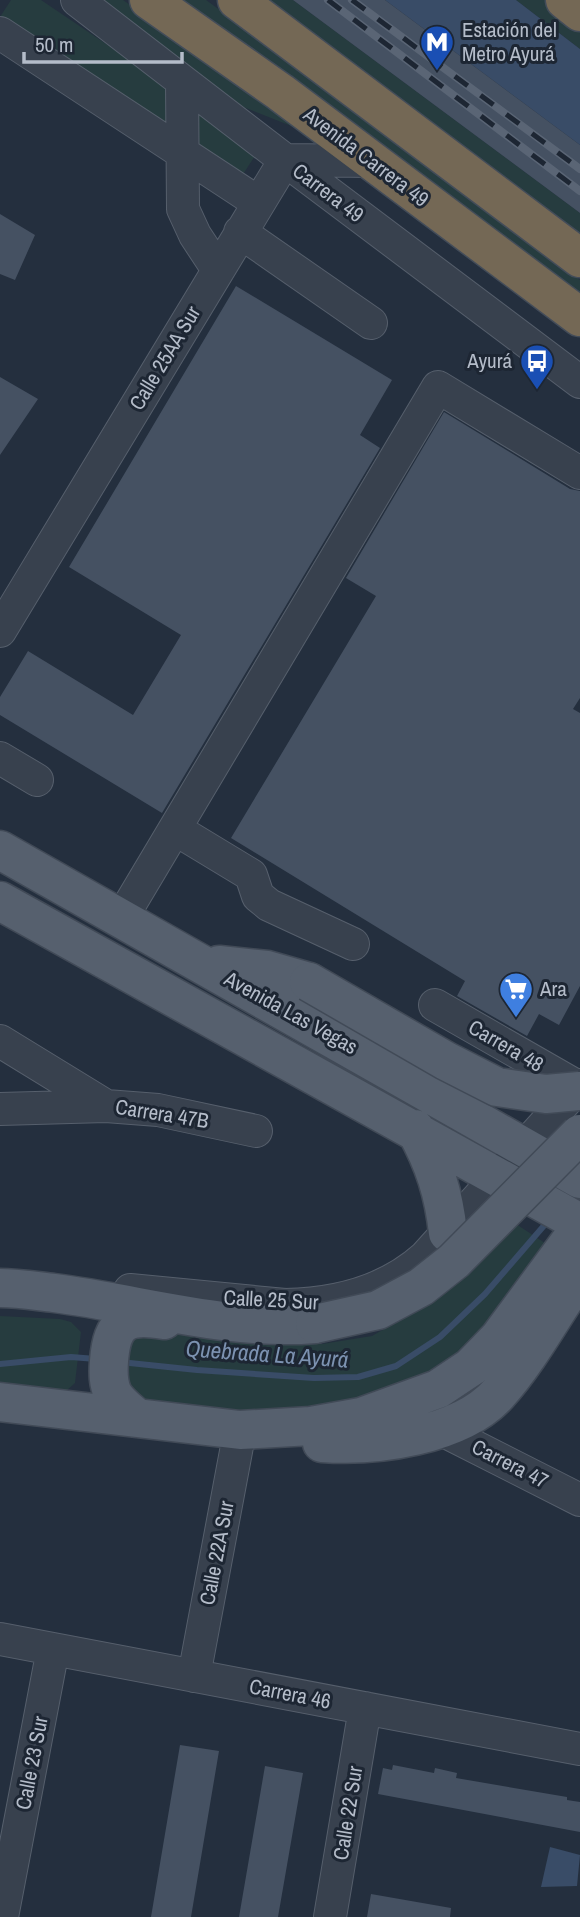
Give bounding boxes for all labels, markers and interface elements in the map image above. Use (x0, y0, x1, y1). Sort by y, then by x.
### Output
place label: Estación del Metro Ayurá (462, 15, 557, 68)
scale bar (24, 21, 182, 65)
metro station icon: Estación del Metro Ayurá (418, 23, 456, 72)
text: 50 m (35, 30, 73, 59)
street label: Avenida Carrera 49 (299, 102, 433, 212)
street label: Carrera 49 (288, 158, 368, 228)
street label: Calle 25AA Sur (122, 300, 207, 415)
bus stop icon: Ayurá (518, 342, 556, 391)
place label: Ayurá (466, 346, 512, 375)
street label: Avenida Las Vegas (219, 963, 363, 1061)
supermarket icon: Ara (497, 970, 535, 1019)
place label: Ara (539, 974, 567, 1003)
street label: Carrera 48 (463, 1012, 549, 1079)
street label: Carrera 47B (113, 1092, 211, 1135)
street label: Calle 25 Sur (223, 1283, 319, 1316)
water label: Quebrada La Ayurá (185, 1332, 349, 1375)
street label: Carrera 47 (467, 1432, 553, 1495)
street label: Calle 22A Sur (192, 1498, 241, 1607)
street label: Carrera 46 (247, 1671, 333, 1716)
street label: Calle 23 Sur (8, 1713, 55, 1812)
street label: Calle 22 Sur (326, 1764, 369, 1862)

